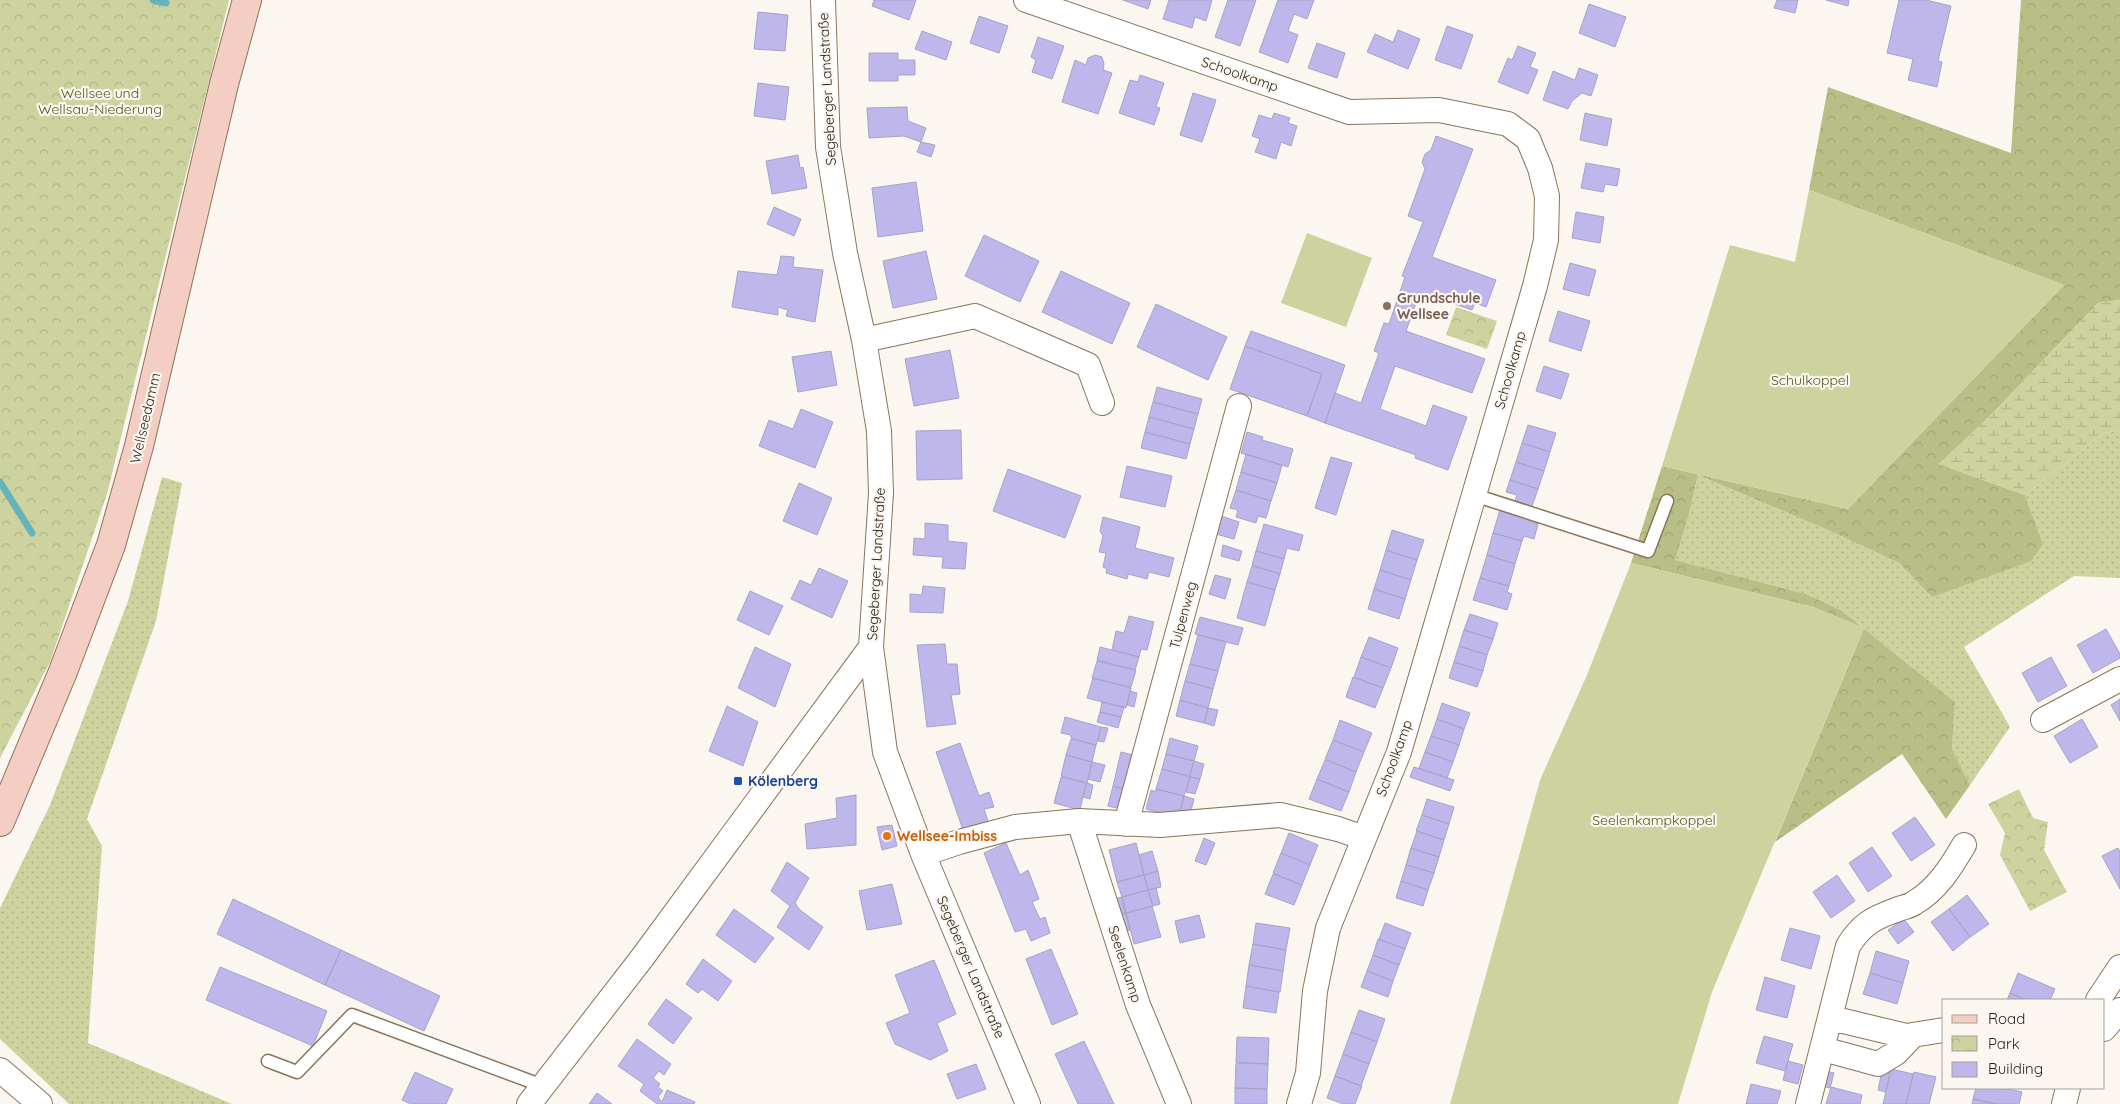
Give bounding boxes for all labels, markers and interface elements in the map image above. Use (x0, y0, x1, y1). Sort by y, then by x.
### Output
street label: Segeberger Landstraße (814, 12, 840, 166)
street label: Schoolkamp (1199, 52, 1281, 96)
park label: Wellsee und Wellsau-Niederung (38, 84, 162, 118)
place label: Grundschule Wellsee (1397, 289, 1481, 323)
marker: Grundschule Wellsee (1381, 300, 1393, 312)
street label: Schoolkamp (1490, 329, 1530, 411)
street label: Wellseedamm (126, 371, 164, 465)
park label: Schulkoppel (1771, 371, 1849, 389)
street label: Segeberger Landstraße (863, 487, 889, 641)
street label: Tulpenweg (1165, 579, 1201, 651)
street label: Schoolkamp (1372, 717, 1416, 799)
place label: Kölenberg (748, 772, 818, 790)
marker: Kölenberg (732, 775, 744, 787)
park label: Seelenkampkoppel (1592, 811, 1716, 829)
place label: Wellsee-Imbiss (897, 827, 997, 845)
marker: Wellsee-Imbiss (881, 830, 893, 842)
street label: Segeberger Landstraße (933, 893, 1009, 1041)
street label: Seelenkamp (1104, 923, 1146, 1005)
legend (1942, 999, 2105, 1089)
text: Road (1988, 1009, 2025, 1028)
text: Park (1988, 1034, 2020, 1053)
text: Building (1988, 1059, 2043, 1078)

